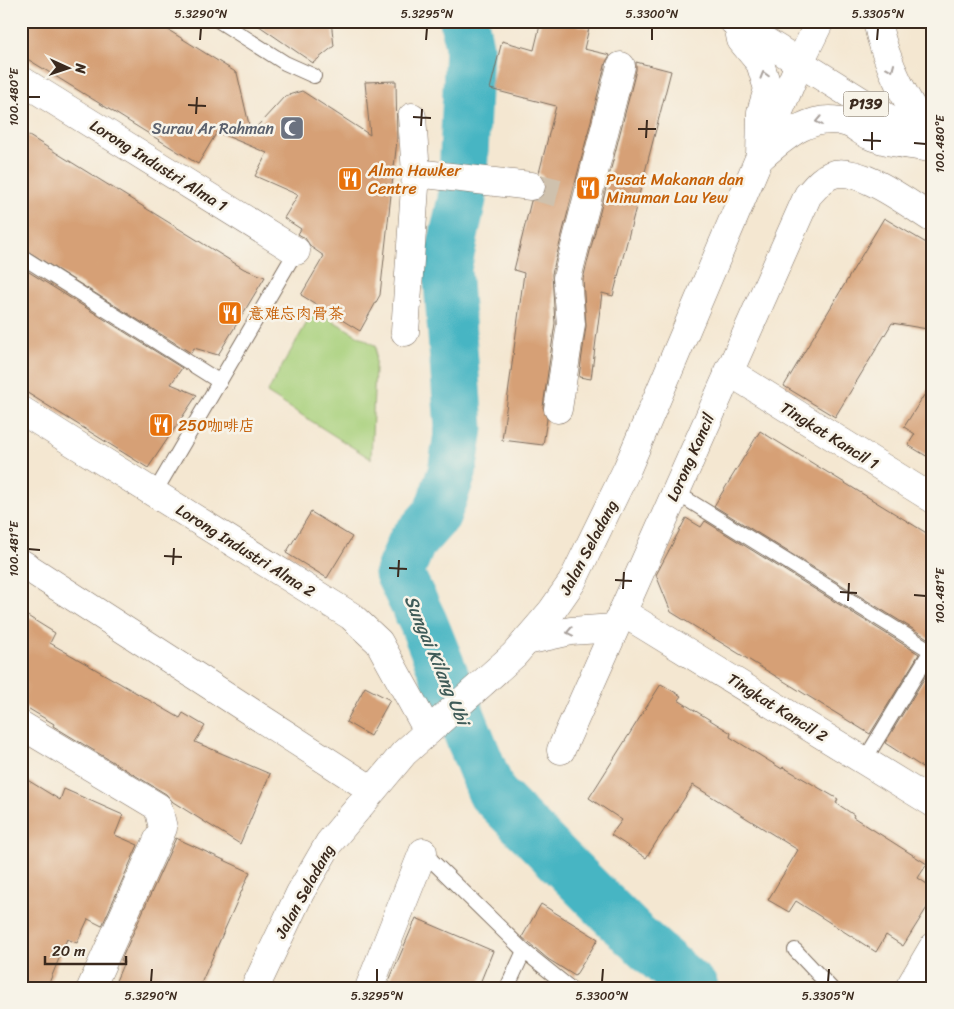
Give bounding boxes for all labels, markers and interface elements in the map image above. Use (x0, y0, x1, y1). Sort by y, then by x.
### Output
text: 5.3290°N (175, 3, 228, 25)
text: 5.3295°N (401, 3, 454, 25)
text: 5.3300°N (626, 3, 679, 25)
text: 5.3305°N (852, 3, 905, 25)
north arrow (42, 42, 92, 92)
text: N (68, 62, 93, 74)
one-way arrow (884, 63, 895, 72)
text: 100.480°E (3, 67, 25, 126)
one-way arrow (759, 72, 769, 80)
road number: P139 (844, 92, 888, 116)
street label: Lorong Industri Alma 1 (84, 111, 234, 220)
place label: Surau Ar Rahman (152, 114, 274, 143)
text: 100.480°E (929, 114, 951, 173)
mosque icon: Surau Ar Rahman (279, 115, 305, 141)
one-way arrow (815, 115, 824, 126)
place label: Alma Hawker Centre (367, 156, 462, 203)
place label: Pusat Makanan dan Minuman Lau Yew (606, 165, 744, 212)
restaurant icon: Alma Hawker Centre (337, 166, 363, 192)
restaurant icon: Pusat Makanan dan Minuman Lau Yew (575, 175, 601, 201)
place label: 意难忘肉骨茶 (248, 299, 344, 328)
restaurant icon: 意难忘肉骨茶 (217, 300, 243, 326)
street label: Tingkat Kancil 1 (775, 393, 885, 477)
street label: Lorong Kancil (658, 408, 723, 506)
place label: 250咖啡店 (178, 411, 255, 440)
restaurant icon: 250咖啡店 (148, 412, 174, 438)
street label: Jalan Seladang (551, 494, 626, 601)
street label: Lorong Industri Alma 2 (170, 496, 321, 605)
text: 100.481°E (3, 520, 25, 577)
text: 100.481°E (929, 567, 951, 624)
water label: Sungai Kilang Ubi (395, 590, 480, 734)
one-way arrow (565, 626, 574, 636)
street label: Tingkat Kancil 2 (722, 665, 834, 750)
street label: Jalan Seladang (266, 839, 342, 945)
scale bar (45, 934, 126, 966)
text: 20 m (52, 938, 86, 964)
text: 5.3290°N (125, 985, 178, 1007)
text: 5.3295°N (351, 985, 404, 1007)
text: 5.3300°N (576, 985, 629, 1007)
text: 5.3305°N (802, 985, 855, 1007)

